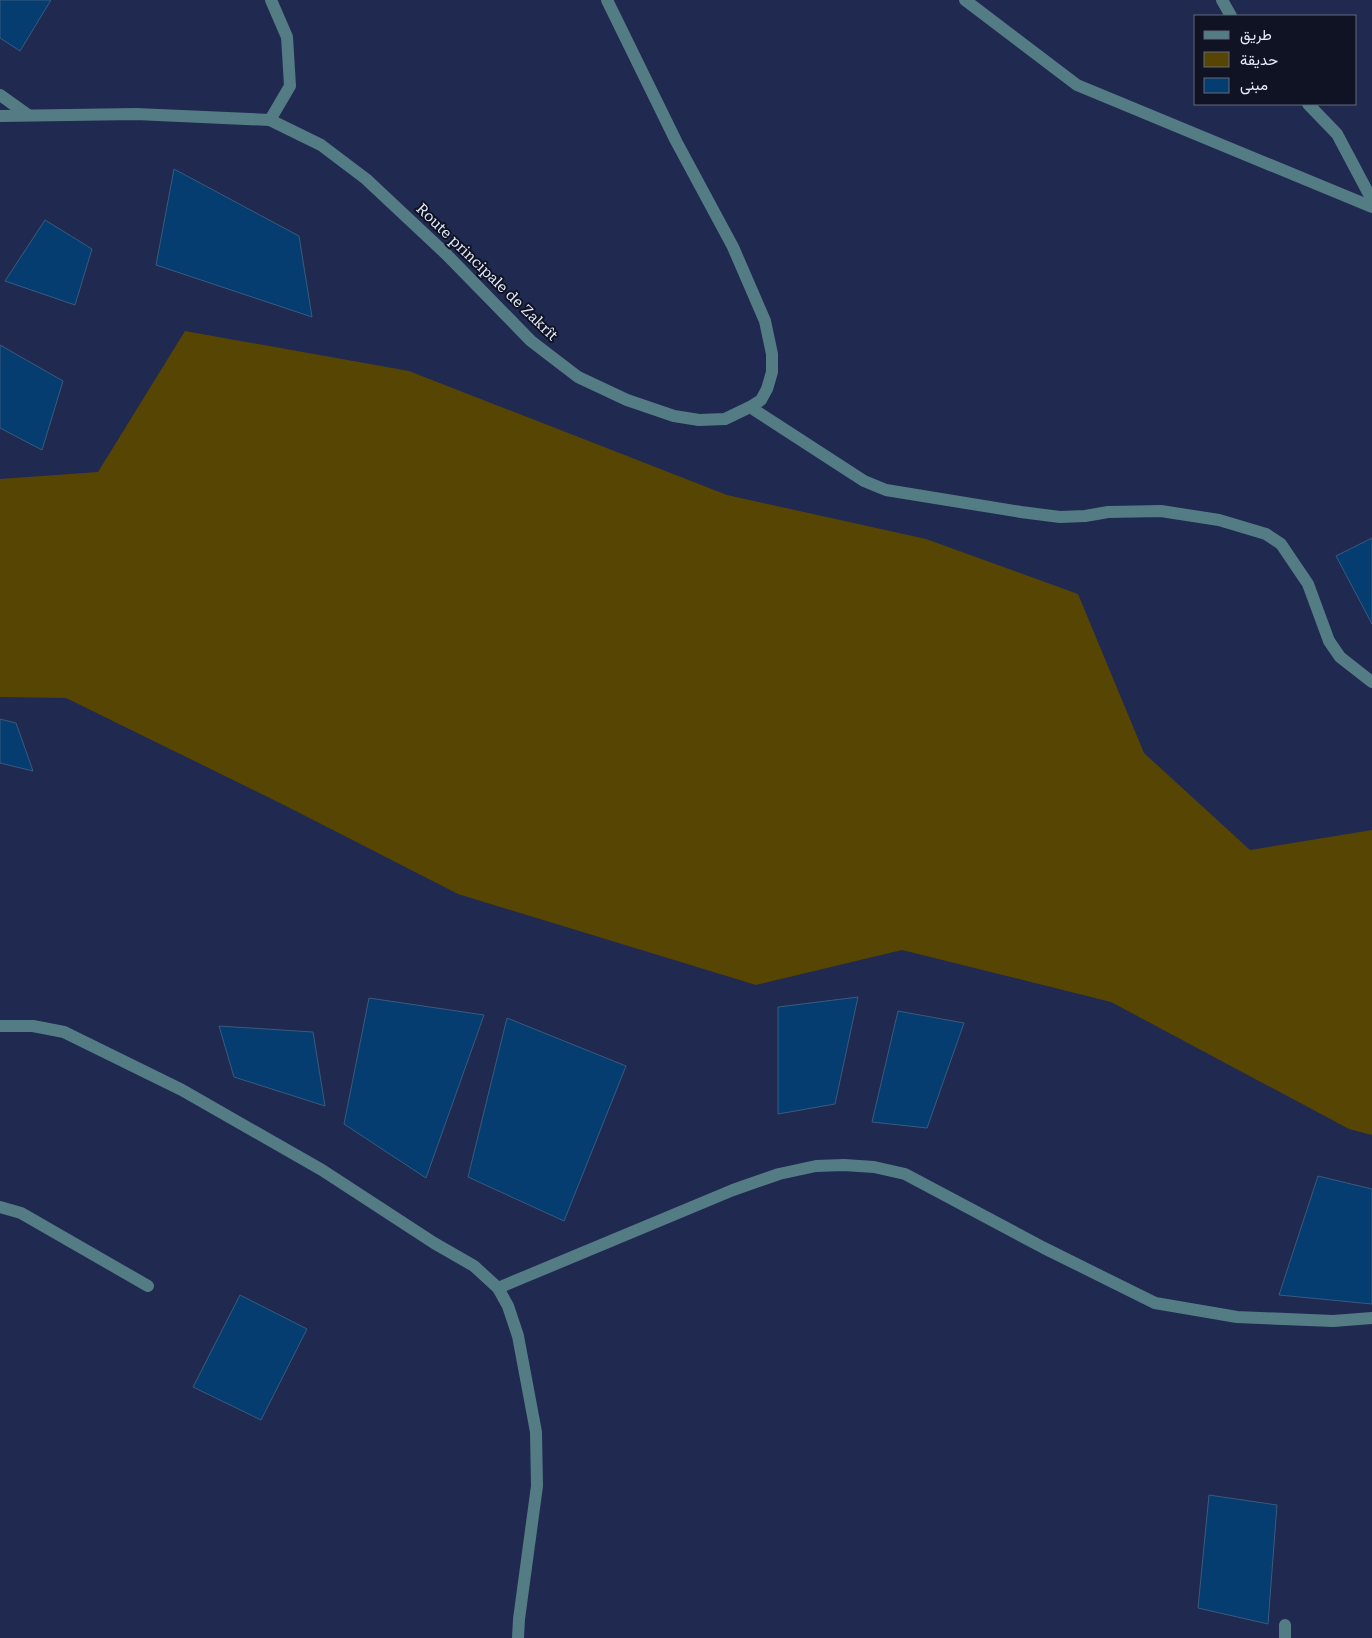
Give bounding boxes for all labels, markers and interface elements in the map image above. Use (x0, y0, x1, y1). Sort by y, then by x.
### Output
legend (1194, 15, 1357, 105)
text: طريق (1240, 26, 1272, 45)
text: حديقة (1240, 51, 1278, 69)
text: مبنى (1240, 76, 1268, 95)
street label: Route principale de Zakrît (413, 200, 562, 345)

